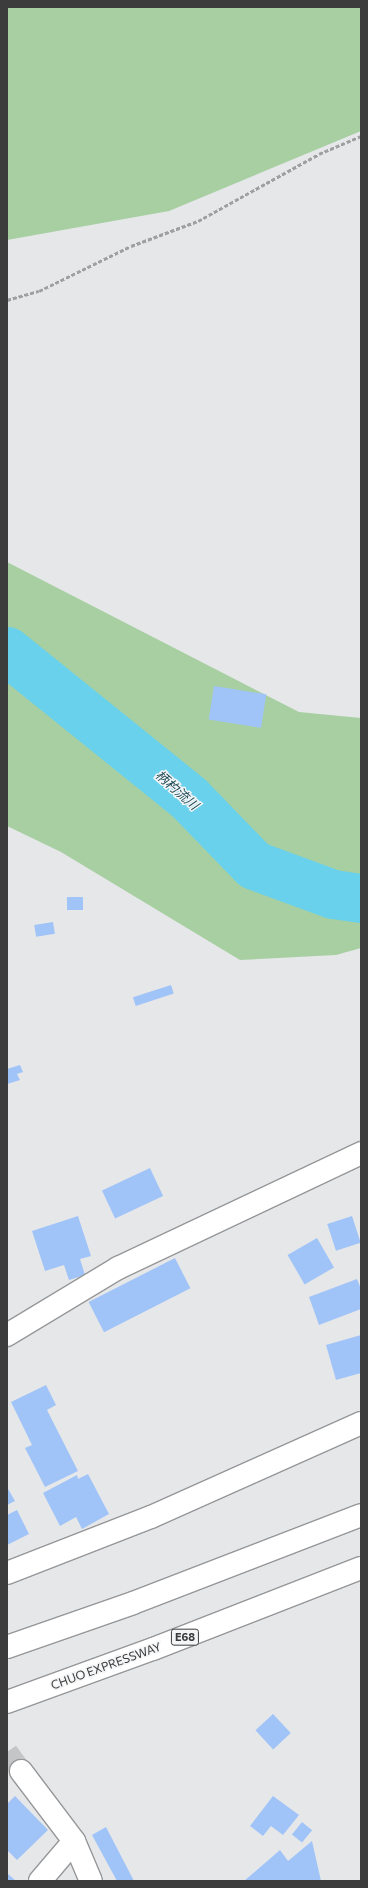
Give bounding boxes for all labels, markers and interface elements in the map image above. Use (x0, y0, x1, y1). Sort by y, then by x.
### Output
water label: 柄杓流川 (152, 767, 202, 813)
road number: E68 (170, 1628, 200, 1646)
street label: CHUO EXPRESSWAY (49, 1639, 163, 1693)

